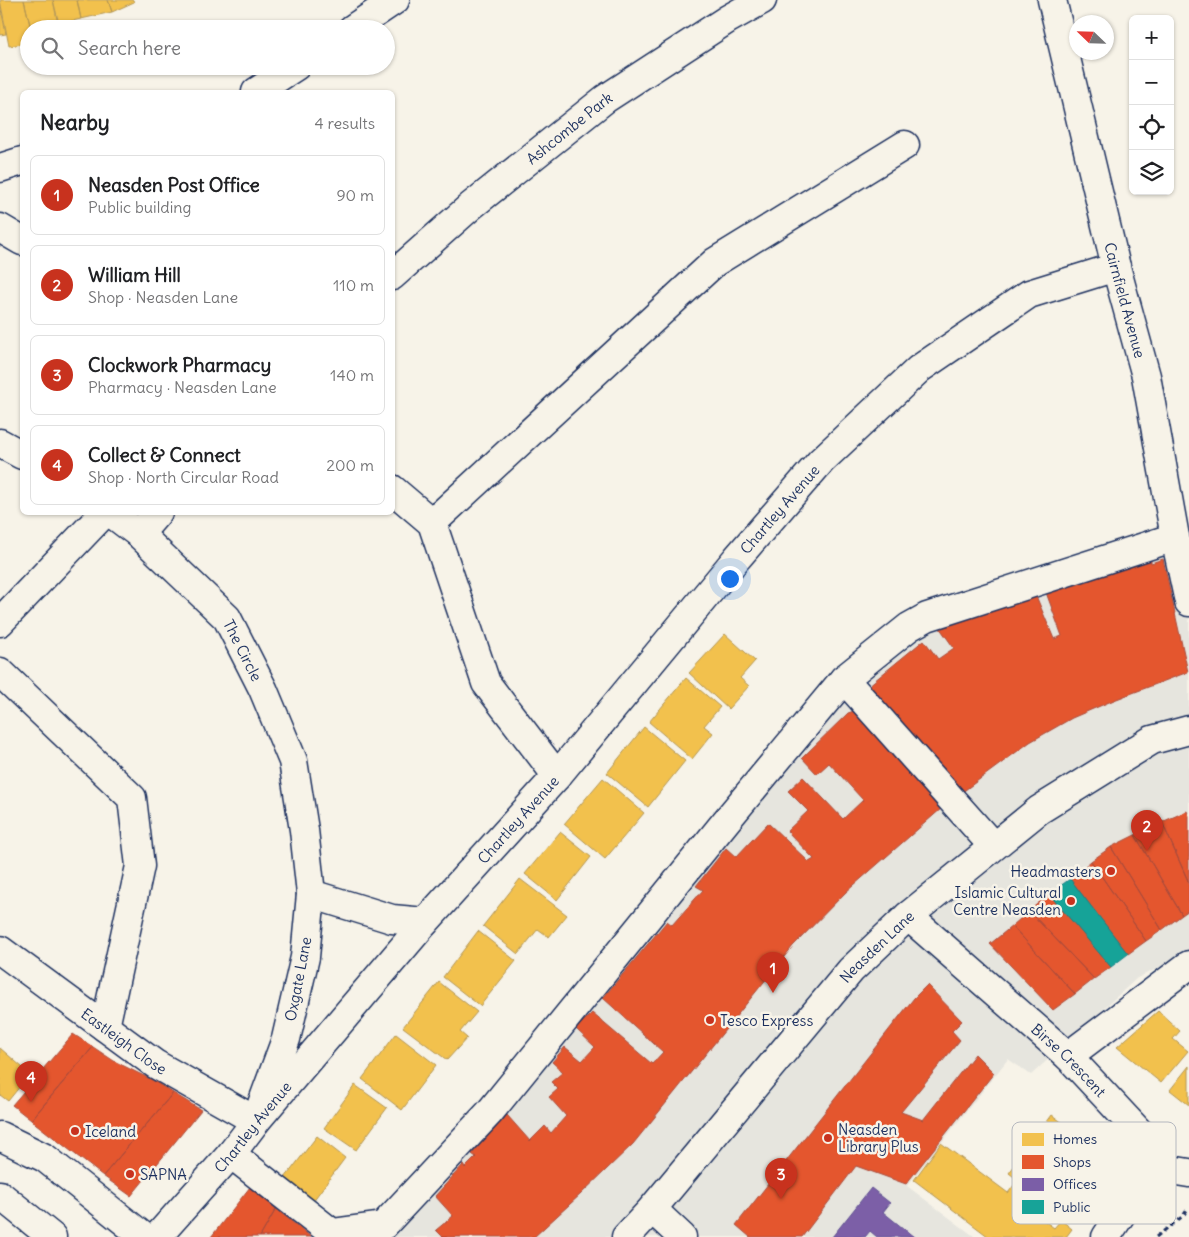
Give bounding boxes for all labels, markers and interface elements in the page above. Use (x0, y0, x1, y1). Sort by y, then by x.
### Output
north arrow (1069, 15, 1114, 60)
map controls (1129, 15, 1174, 195)
button: + (1129, 15, 1174, 60)
search box (20, 20, 395, 75)
icon: search (38, 34, 66, 62)
text: Search here (78, 36, 181, 60)
button: − (1129, 60, 1174, 105)
street label: Ashcombe Park (522, 87, 616, 168)
button: locate (1129, 105, 1174, 150)
text: Nearby (40, 109, 110, 136)
text: 4 results (314, 113, 375, 133)
button: layers (1129, 150, 1174, 195)
text: Neasden Post Office (88, 173, 260, 197)
text: 1 (54, 185, 60, 205)
text: 90 m (336, 185, 374, 205)
text: Public building (88, 197, 191, 217)
street label: Cairnfield Avenue (1101, 240, 1150, 360)
text: William Hill (88, 263, 181, 287)
text: 2 (53, 275, 61, 295)
text: 110 m (333, 275, 374, 295)
text: Shop · Neasden Lane (88, 287, 238, 307)
text: Clockwork Pharmacy (88, 353, 271, 377)
text: 3 (52, 365, 62, 385)
text: 140 m (330, 365, 374, 385)
text: Pharmacy · Neasden Lane (88, 377, 277, 397)
text: Collect & Connect (88, 443, 241, 467)
text: 4 (52, 455, 62, 475)
text: 200 m (326, 455, 374, 475)
street label: Chartley Avenue (736, 460, 823, 558)
text: Shop · North Circular Road (88, 467, 279, 487)
your location (717, 566, 743, 592)
street label: The Circle (220, 616, 267, 684)
street label: Chartley Avenue (473, 771, 562, 867)
pin: 2 (1131, 810, 1163, 851)
place label: Headmasters (1010, 862, 1101, 881)
marker: Headmasters (1105, 865, 1117, 877)
place label: Islamic Cultural Centre Neasden (953, 883, 1061, 919)
marker: Islamic Cultural Centre Neasden (1065, 895, 1077, 907)
street label: Neasden Lane (835, 906, 917, 986)
street label: Oxgate Lane (281, 935, 315, 1023)
pin: 1 (757, 952, 789, 993)
street label: Eastleigh Close (78, 1004, 170, 1078)
place label: Tesco Express (720, 1011, 813, 1030)
marker: Tesco Express (704, 1014, 716, 1026)
street label: Birse Crescent (1028, 1019, 1110, 1101)
pin: 4 (15, 1061, 47, 1102)
street label: Chartley Avenue (210, 1077, 295, 1176)
place label: Neasden Library Plus (838, 1120, 919, 1156)
place label: Iceland (85, 1122, 136, 1141)
legend (1012, 1122, 1176, 1224)
marker: Iceland (69, 1125, 81, 1137)
text: Homes (1053, 1130, 1097, 1148)
marker: Neasden Library Plus (822, 1132, 834, 1144)
text: Shops (1053, 1153, 1091, 1171)
pin: 3 (765, 1158, 797, 1199)
place label: SAPNA (140, 1165, 187, 1184)
marker: SAPNA (124, 1168, 136, 1180)
text: Offices (1053, 1175, 1097, 1193)
text: Public (1053, 1198, 1091, 1216)

